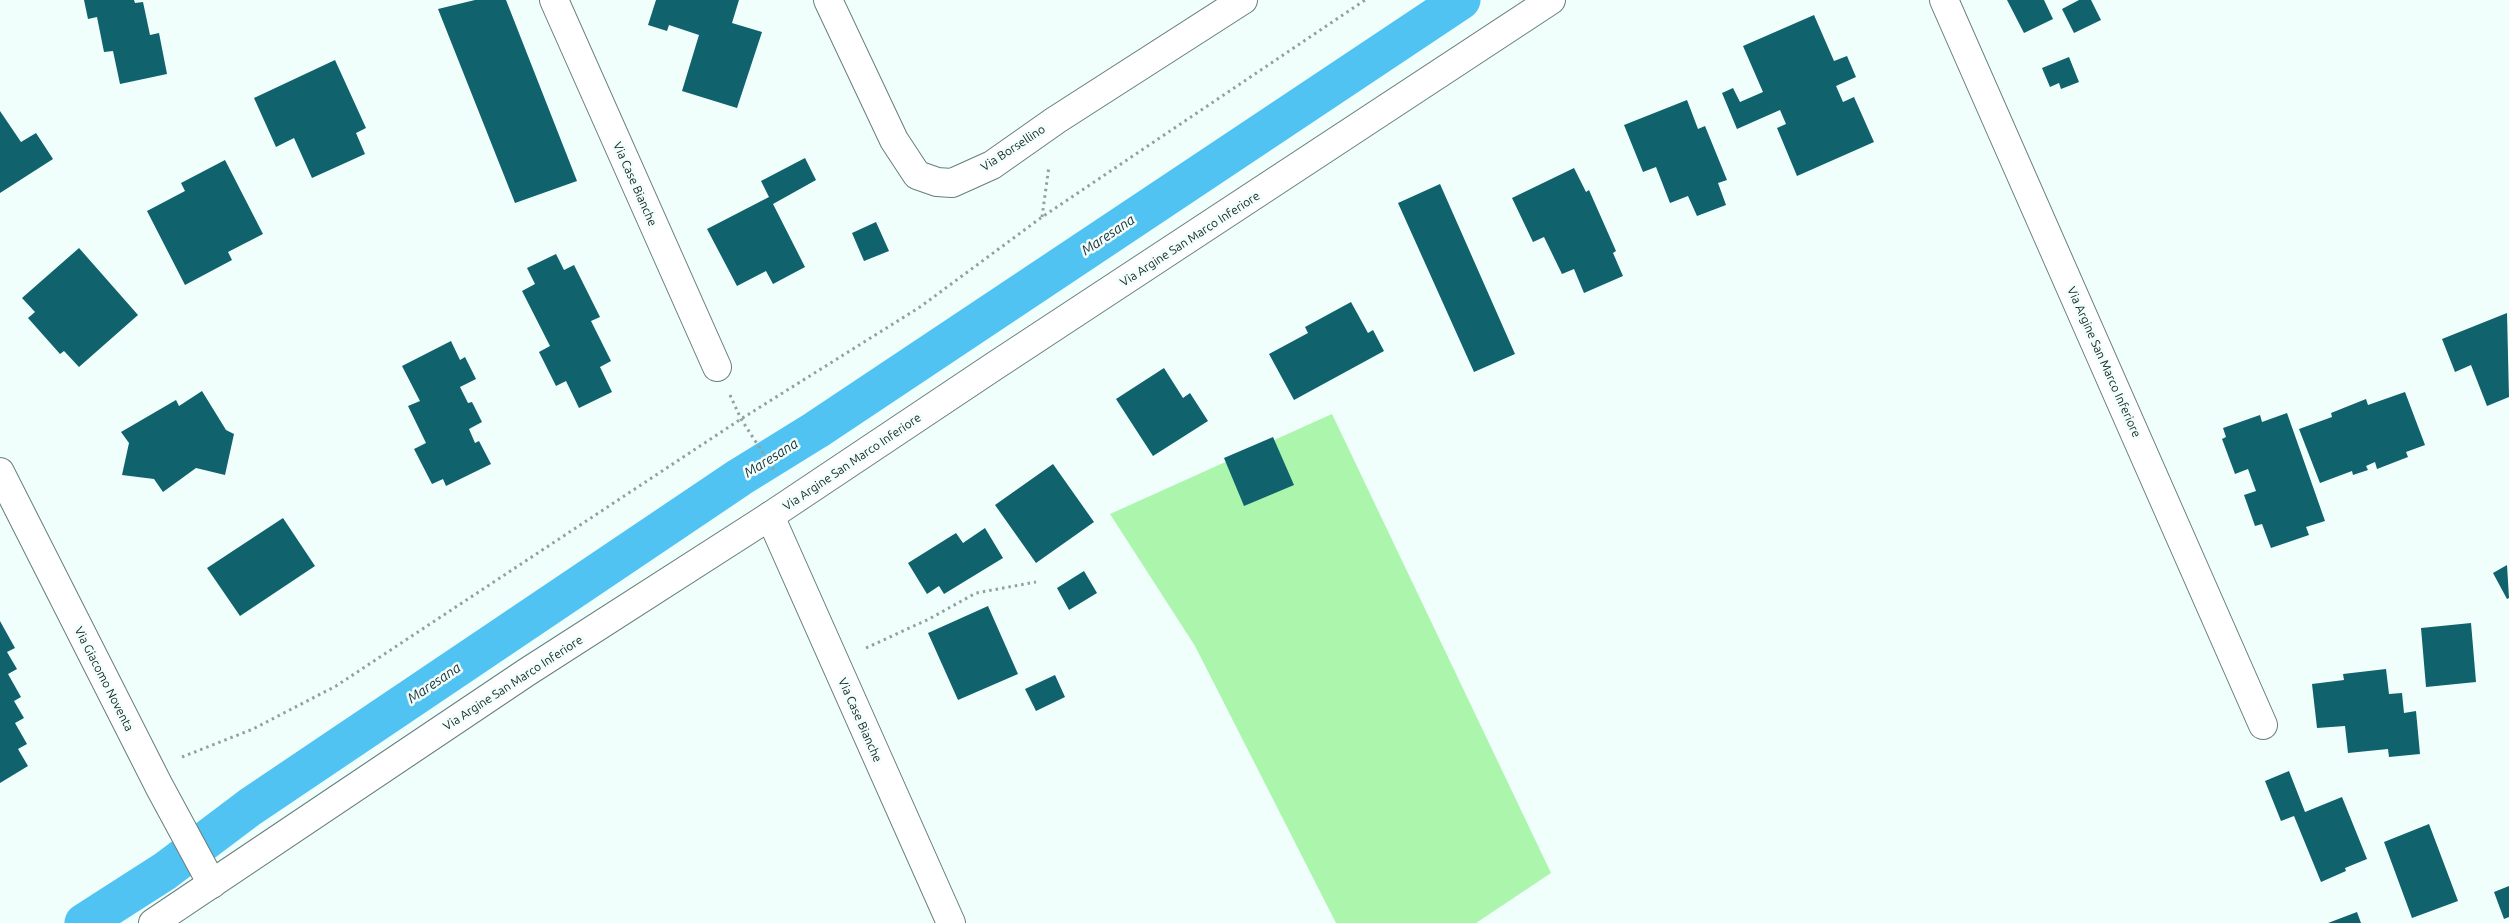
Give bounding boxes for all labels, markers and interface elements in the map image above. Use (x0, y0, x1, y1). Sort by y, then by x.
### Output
street label: Via Borsellino (978, 122, 1048, 174)
street label: Via Case Bianche (610, 140, 660, 228)
street label: Via Argine San Marco Inferiore (1118, 188, 1262, 290)
water label: Maresana (1078, 211, 1138, 259)
street label: Via Argine San Marco Inferiore (2064, 284, 2144, 440)
street label: Via Argine San Marco Inferiore (780, 410, 924, 514)
water label: Maresana (741, 435, 801, 481)
street label: Via Giacomo Noventa (71, 624, 137, 734)
street label: Via Argine San Marco Inferiore (441, 632, 585, 734)
water label: Maresana (404, 659, 464, 707)
street label: Via Case Bianche (835, 676, 885, 764)

